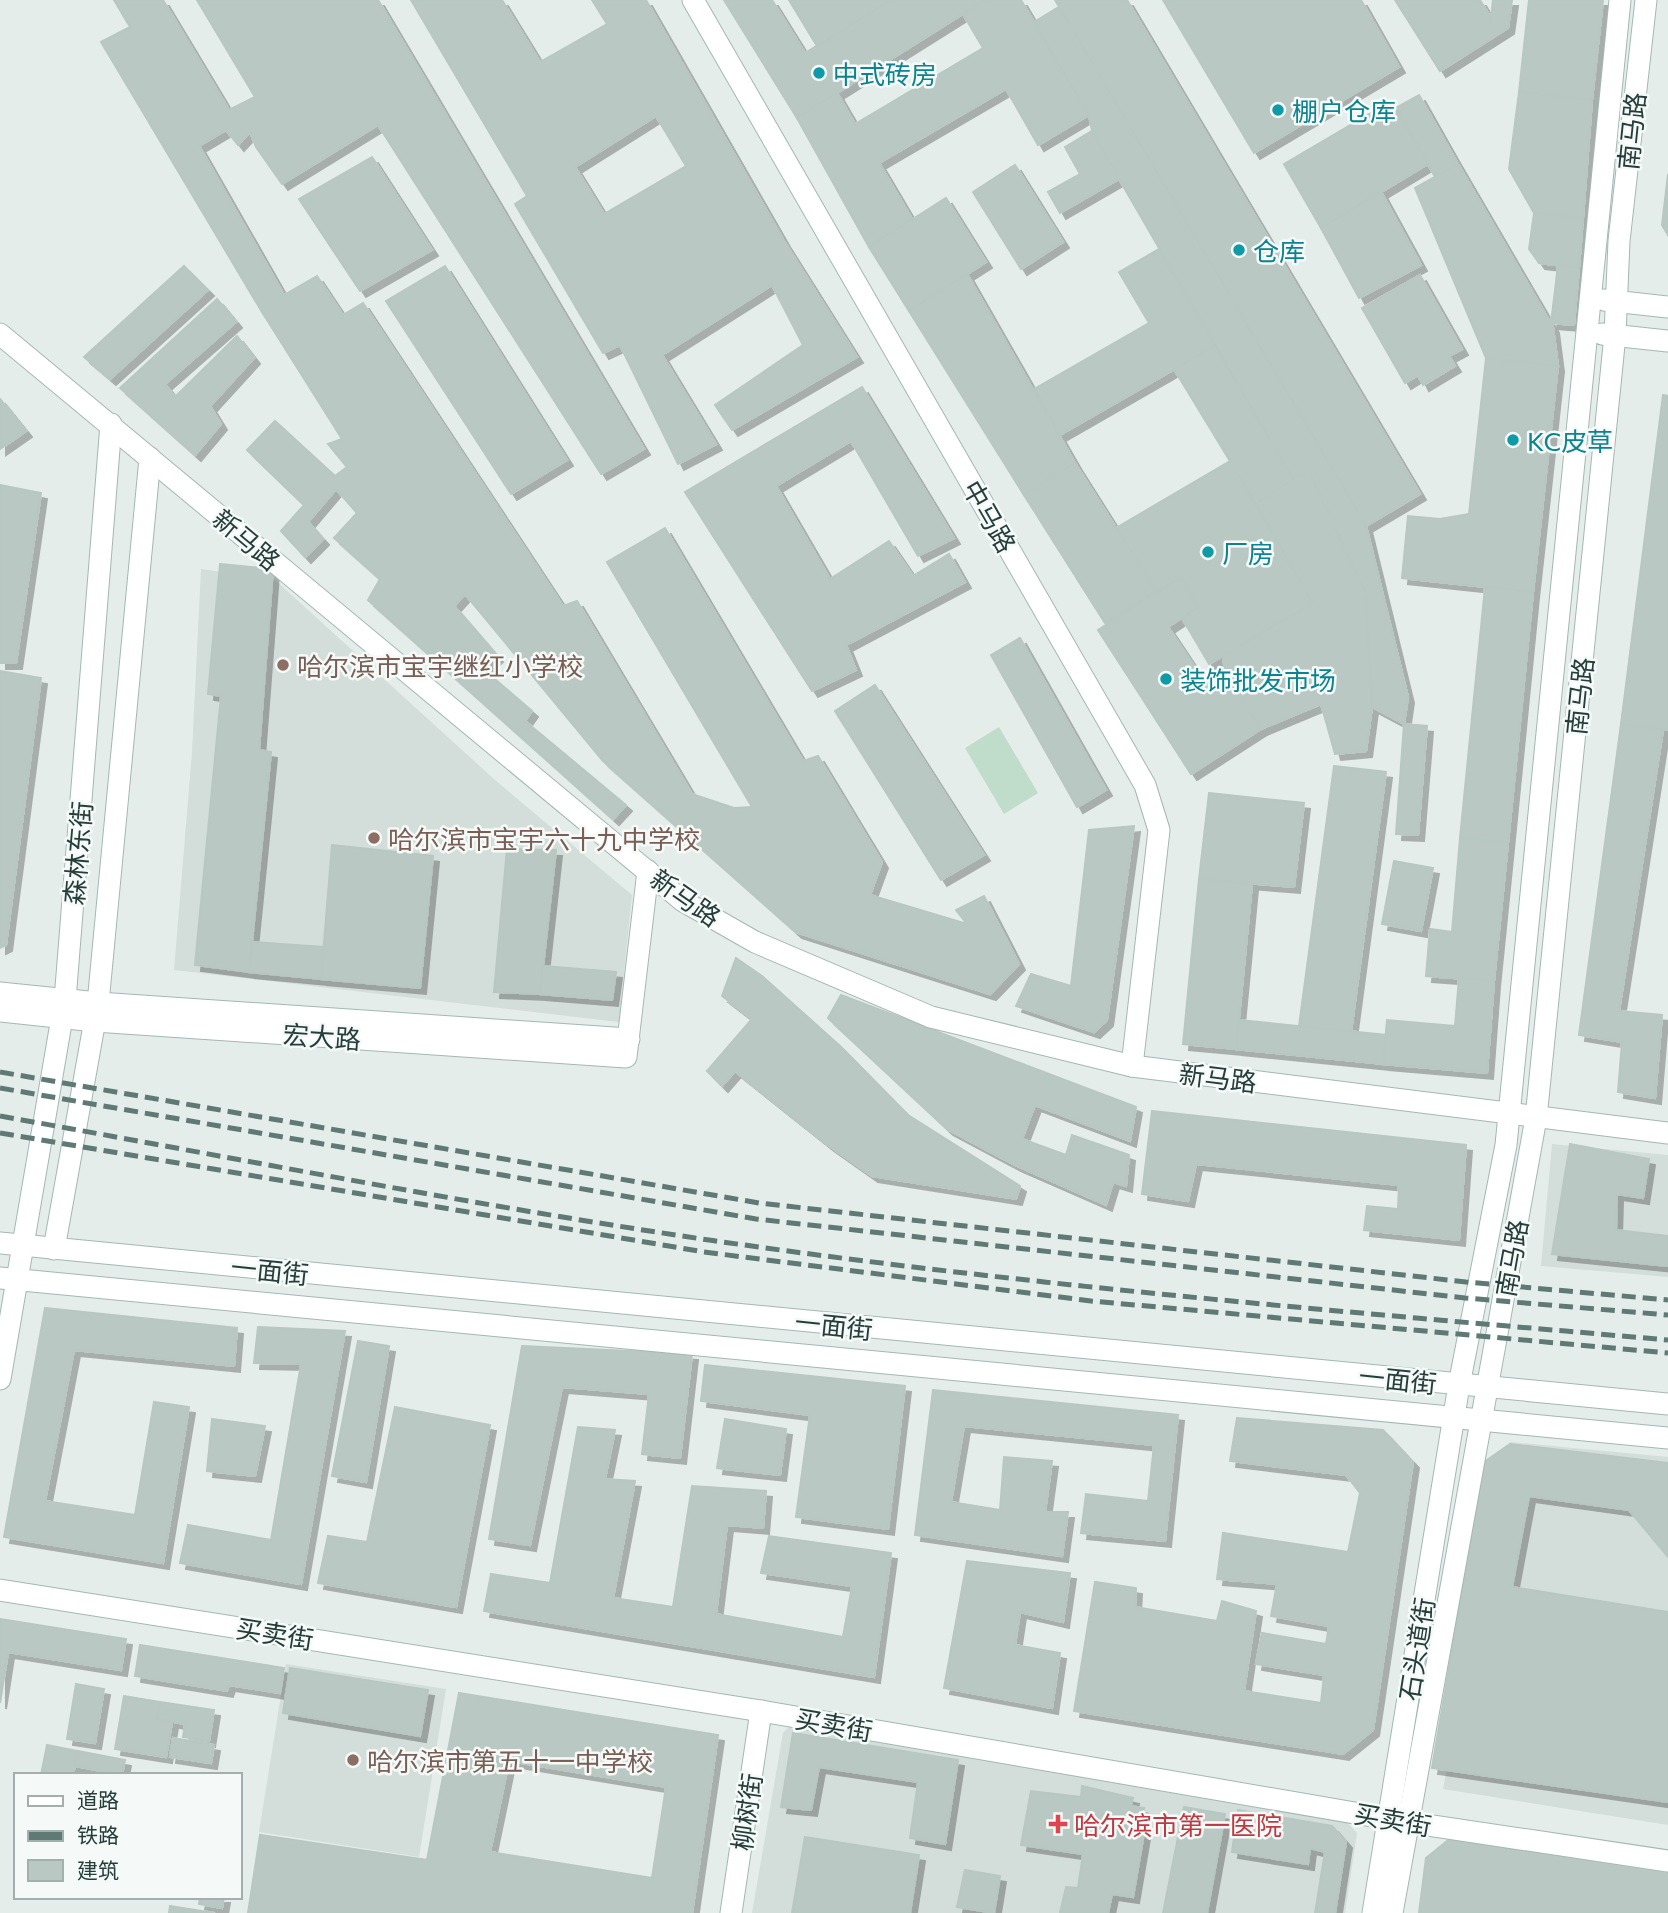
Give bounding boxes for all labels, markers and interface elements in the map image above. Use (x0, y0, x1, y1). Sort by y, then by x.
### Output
place label: 中式砖房 (833, 58, 937, 89)
marker: 中式砖房 (811, 65, 827, 81)
street label: 南马路 (1612, 91, 1650, 171)
place label: 棚户仓库 (1292, 95, 1396, 126)
marker: 棚户仓库 (1270, 102, 1286, 118)
place label: 仓库 (1253, 235, 1305, 266)
marker: 仓库 (1231, 242, 1247, 258)
place label: KC皮草 (1527, 425, 1613, 456)
marker: KC皮草 (1505, 432, 1521, 448)
street label: 中马路 (957, 474, 1023, 558)
street label: 新马路 (207, 502, 287, 576)
place label: 厂房 (1222, 537, 1274, 568)
marker: 厂房 (1200, 544, 1216, 560)
place label: 哈尔滨市宝宇继红小学校 (297, 650, 583, 681)
street label: 南马路 (1560, 656, 1598, 736)
marker: 哈尔滨市宝宇继红小学校 (275, 657, 291, 673)
place label: 装饰批发市场 (1180, 664, 1336, 695)
marker: 装饰批发市场 (1158, 671, 1174, 687)
street label: 森林东街 (57, 800, 97, 906)
place label: 哈尔滨市宝宇六十九中学校 (388, 823, 700, 854)
marker: 哈尔滨市宝宇六十九中学校 (366, 830, 382, 846)
street label: 新马路 (645, 862, 727, 932)
street label: 宏大路 (282, 1018, 362, 1054)
street label: 新马路 (1177, 1057, 1259, 1097)
street label: 南马路 (1489, 1217, 1533, 1299)
street label: 一面街 (230, 1251, 310, 1289)
street label: 一面街 (794, 1306, 874, 1344)
street label: 一面街 (1358, 1360, 1438, 1398)
street label: 石头道街 (1393, 1595, 1439, 1703)
street label: 买卖街 (234, 1612, 316, 1654)
street label: 买卖街 (793, 1702, 875, 1746)
place label: 哈尔滨市第五十一中学校 (367, 1745, 653, 1776)
marker: 哈尔滨市第五十一中学校 (345, 1752, 361, 1768)
street label: 柳树街 (725, 1771, 767, 1853)
legend (14, 1773, 242, 1899)
text: 道路 (77, 1787, 119, 1812)
street label: 买卖街 (1352, 1797, 1434, 1841)
place label: 哈尔滨市第一医院 (1074, 1809, 1282, 1840)
marker: 哈尔滨市第一医院 (1048, 1814, 1068, 1834)
text: 铁路 (77, 1822, 119, 1847)
text: 建筑 (77, 1857, 119, 1882)

